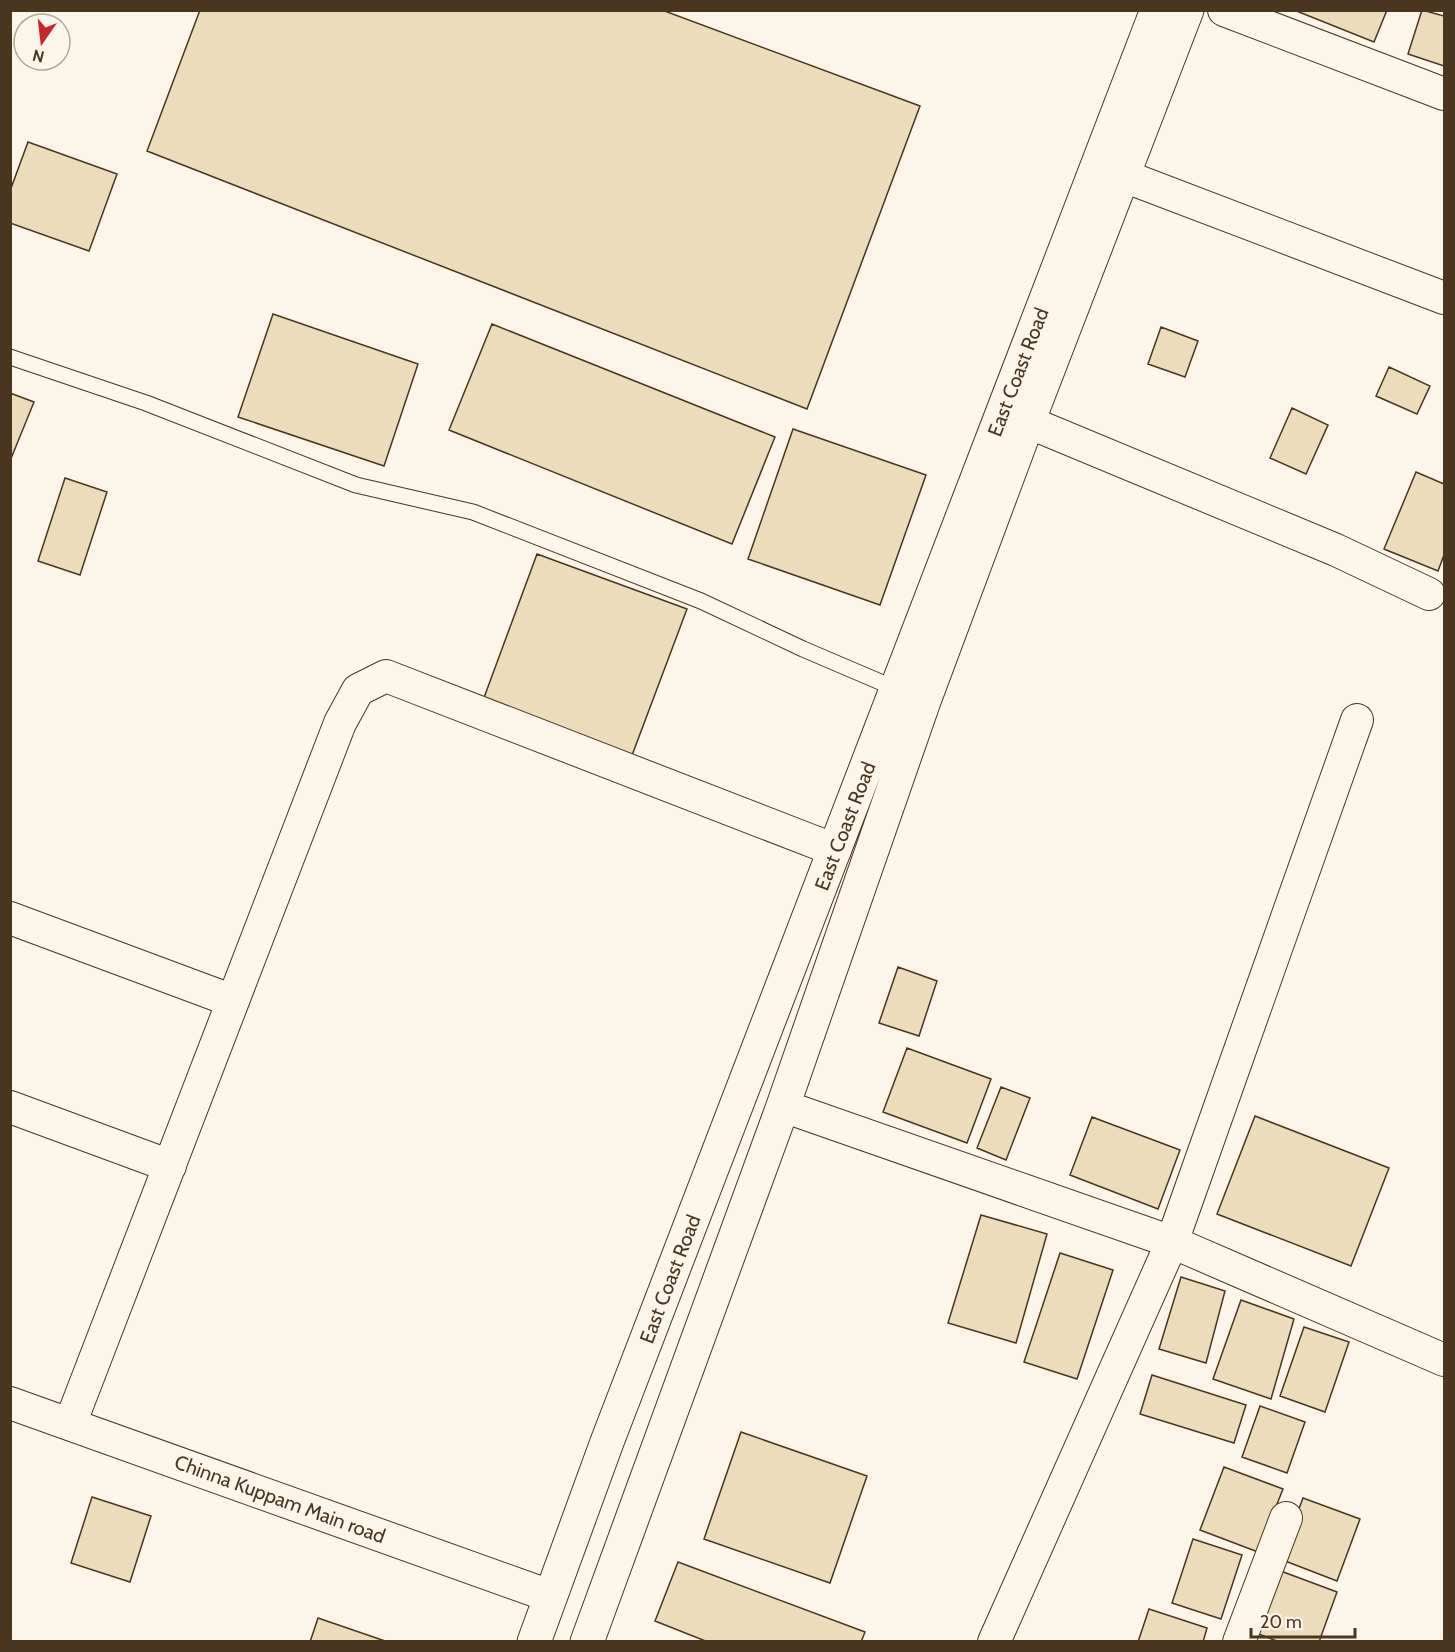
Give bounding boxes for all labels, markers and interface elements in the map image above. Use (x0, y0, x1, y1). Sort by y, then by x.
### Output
north arrow (12, 12, 72, 72)
text: N (31, 45, 46, 67)
street label: East Coast Road (982, 304, 1054, 440)
street label: East Coast Road (809, 758, 881, 894)
street label: East Coast Road (634, 1211, 706, 1347)
street label: Chinna Kuppam Main road (171, 1450, 389, 1548)
scale bar (1251, 1601, 1354, 1639)
text: 20 m (1260, 1611, 1302, 1633)

